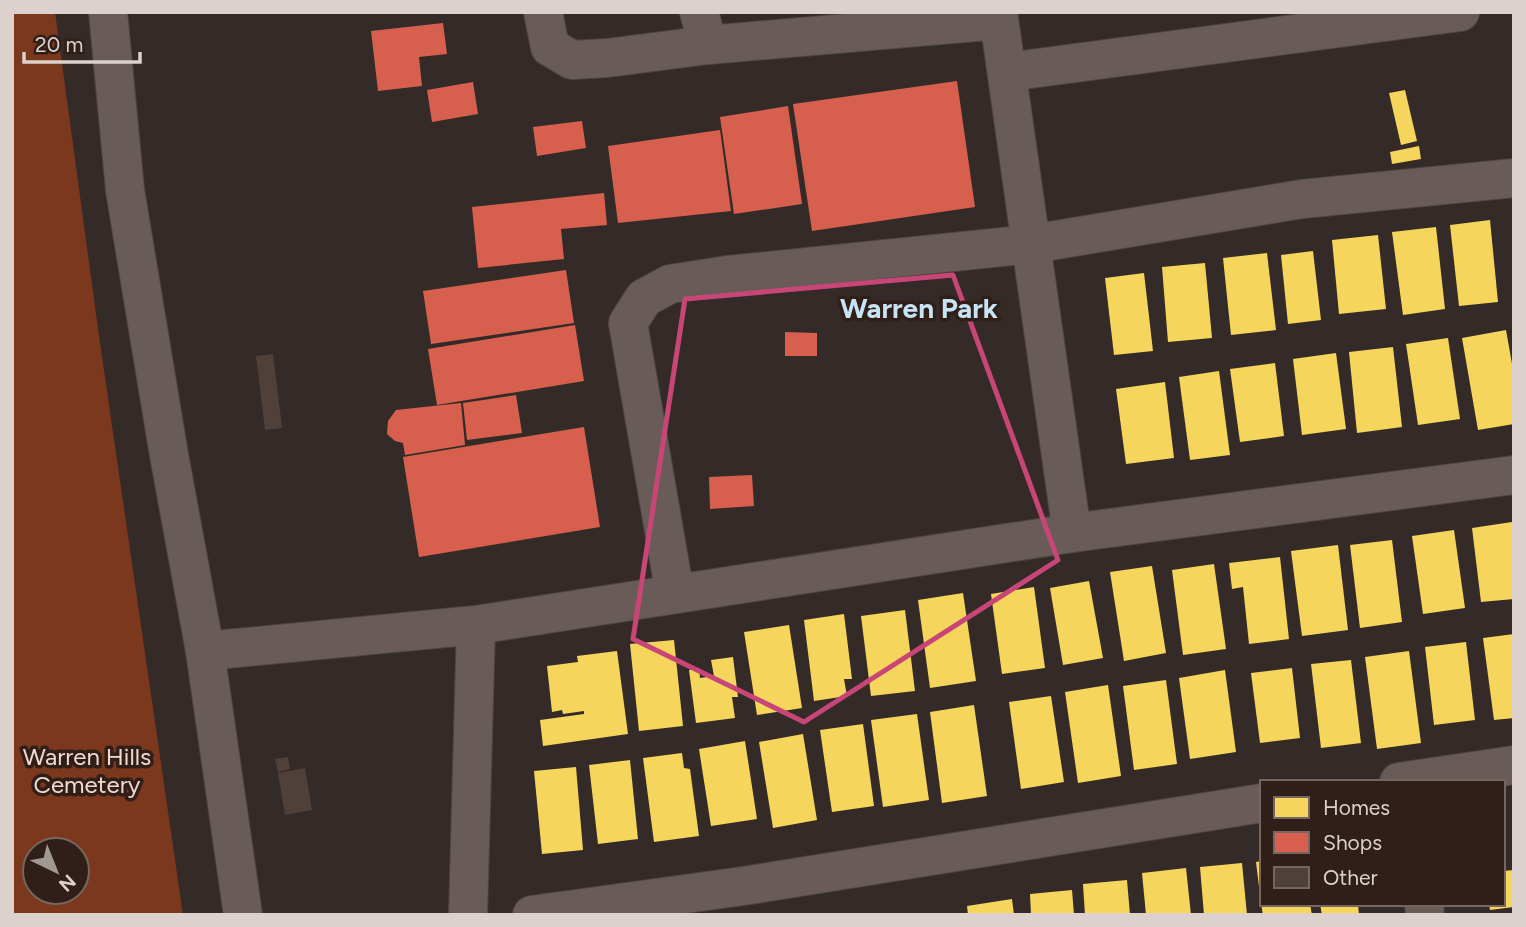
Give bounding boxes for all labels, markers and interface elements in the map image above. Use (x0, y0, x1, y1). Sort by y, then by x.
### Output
scale bar (24, 21, 140, 65)
text: 20 m (35, 32, 83, 57)
district label: Warren Park (840, 291, 998, 325)
park label: Warren Hills Cemetery (23, 742, 151, 799)
legend (1260, 780, 1505, 906)
text: Homes (1323, 795, 1390, 820)
text: Shops (1323, 830, 1382, 855)
north arrow (21, 836, 91, 906)
text: Other (1323, 865, 1378, 890)
text: N (54, 870, 80, 896)

